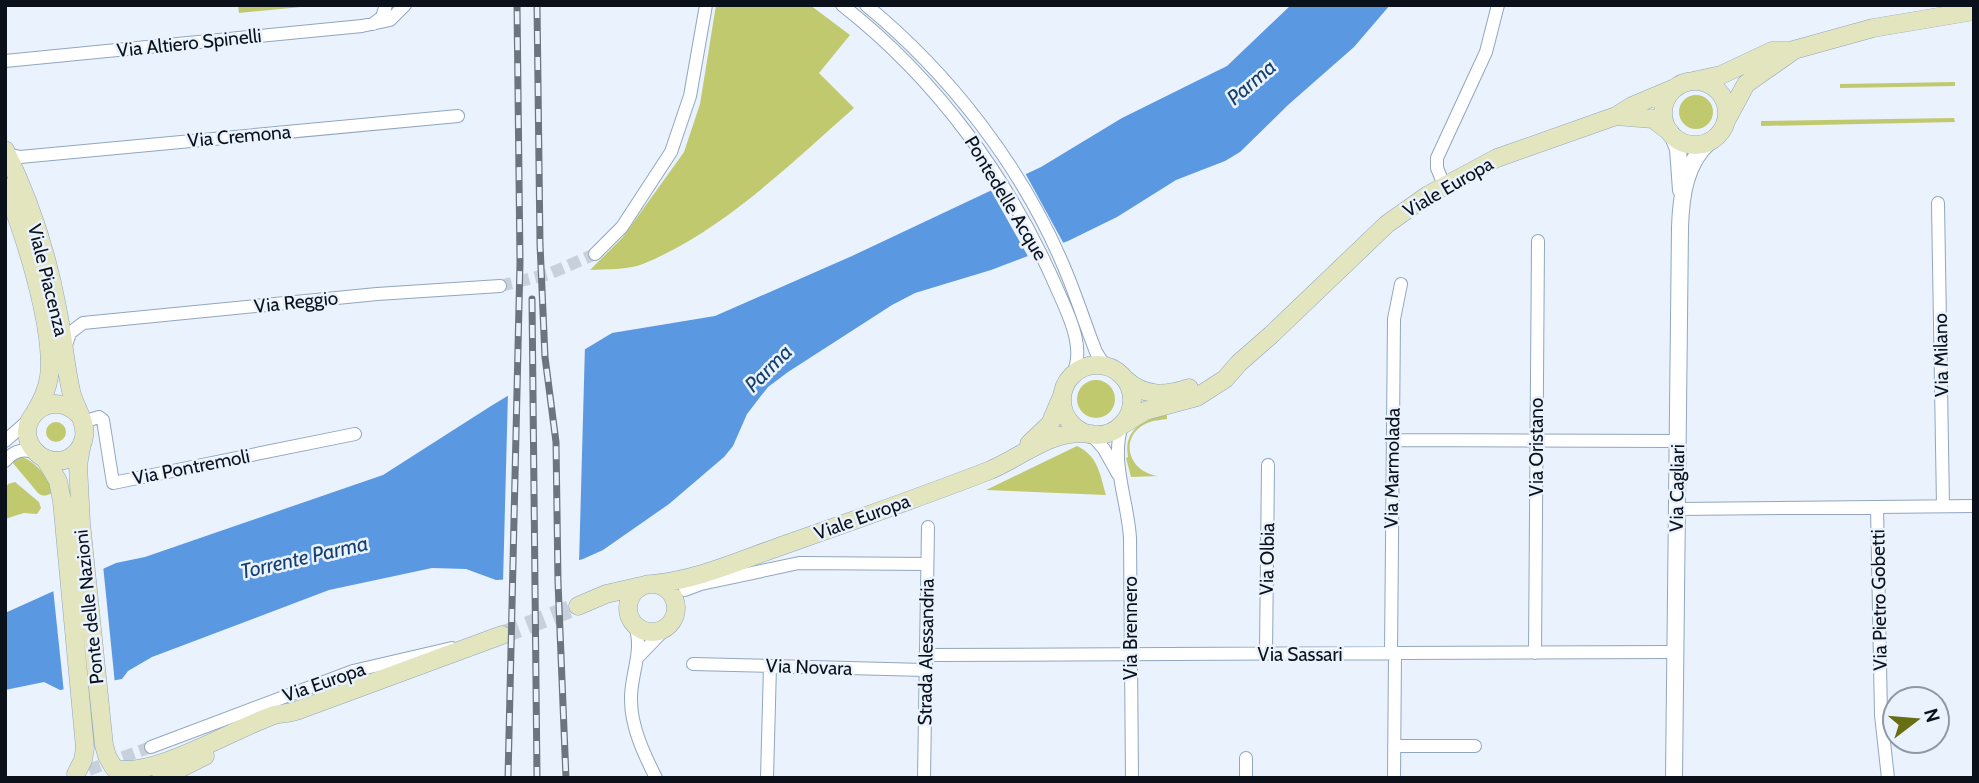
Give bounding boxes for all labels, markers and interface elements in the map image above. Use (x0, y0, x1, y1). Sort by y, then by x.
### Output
street label: Via Altiero Spinelli (116, 24, 262, 62)
water label: Parma (1221, 54, 1281, 110)
street label: Via Cremona (186, 120, 292, 152)
street label: Pontedelle Acque (960, 132, 1052, 265)
street label: Viale Europa (1399, 152, 1497, 222)
street label: Viale Piacenza (23, 222, 73, 338)
street label: Via Reggio (253, 286, 339, 318)
street label: Via Milano (1929, 313, 1953, 397)
water label: Parma (739, 339, 797, 397)
street label: Via Oristano (1525, 398, 1548, 496)
street label: Via Marmolada (1379, 407, 1405, 529)
street label: Via Pontremoli (130, 444, 252, 490)
street label: Via Cagliari (1665, 444, 1689, 532)
street label: Viale Europa (811, 489, 913, 545)
street label: Via Olbia (1255, 523, 1279, 595)
street label: Ponte delle Nazioni (69, 529, 109, 685)
street label: Via Pietro Gobetti (1866, 529, 1892, 671)
water label: Torrente Parma (238, 530, 370, 584)
street label: Via Brennero (1119, 576, 1142, 680)
street label: Strada Alessandria (913, 578, 939, 726)
street label: Via Sassari (1258, 643, 1342, 666)
street label: Via Novara (765, 654, 853, 680)
street label: Via Europa (280, 657, 368, 707)
north arrow (1881, 685, 1951, 755)
text: N (1919, 706, 1945, 725)

